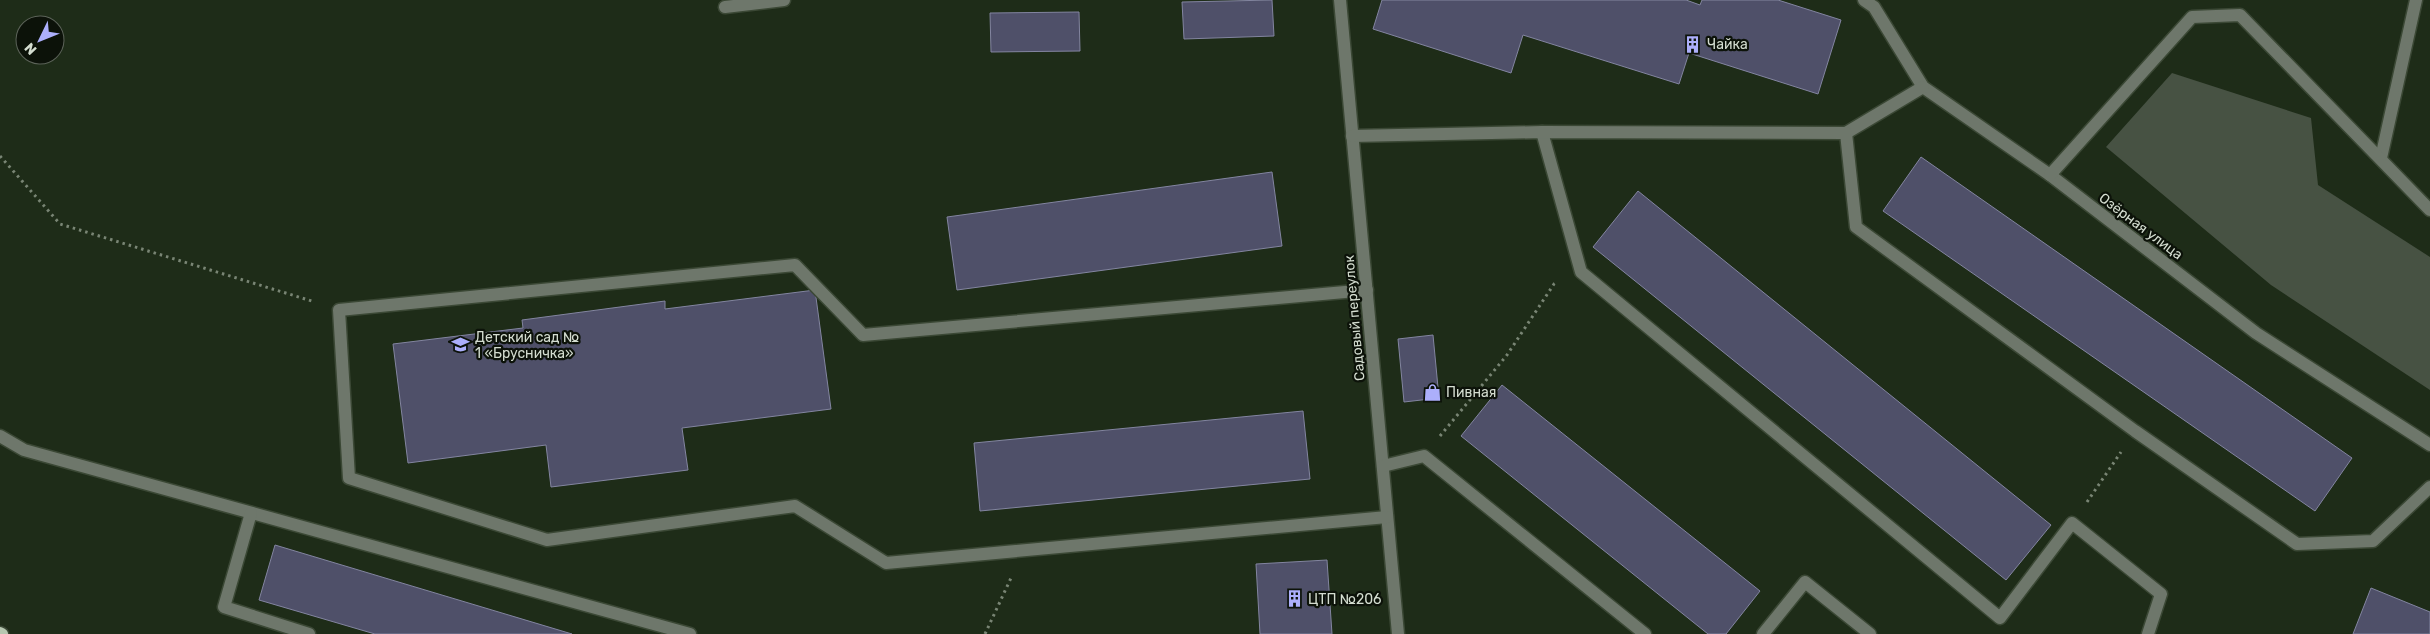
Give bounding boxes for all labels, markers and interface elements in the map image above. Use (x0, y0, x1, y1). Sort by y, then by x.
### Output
north arrow (15, 15, 65, 65)
building icon: Чайка (1683, 34, 1703, 54)
place label: Чайка (1707, 36, 1748, 53)
text: N (21, 39, 41, 58)
street label: Озёрная улица (2095, 189, 2186, 263)
street label: Садовый переулок (1340, 254, 1368, 382)
place label: Детский сад № 1 «Брусничка» (475, 329, 579, 362)
school or university icon: Детский сад № 1 «Брусничка» (451, 335, 471, 355)
shop icon: Пивная (1422, 382, 1442, 402)
place label: Пивная (1446, 384, 1496, 401)
building icon: ЦТП №206 (1284, 589, 1304, 609)
place label: ЦТП №206 (1308, 591, 1382, 608)

